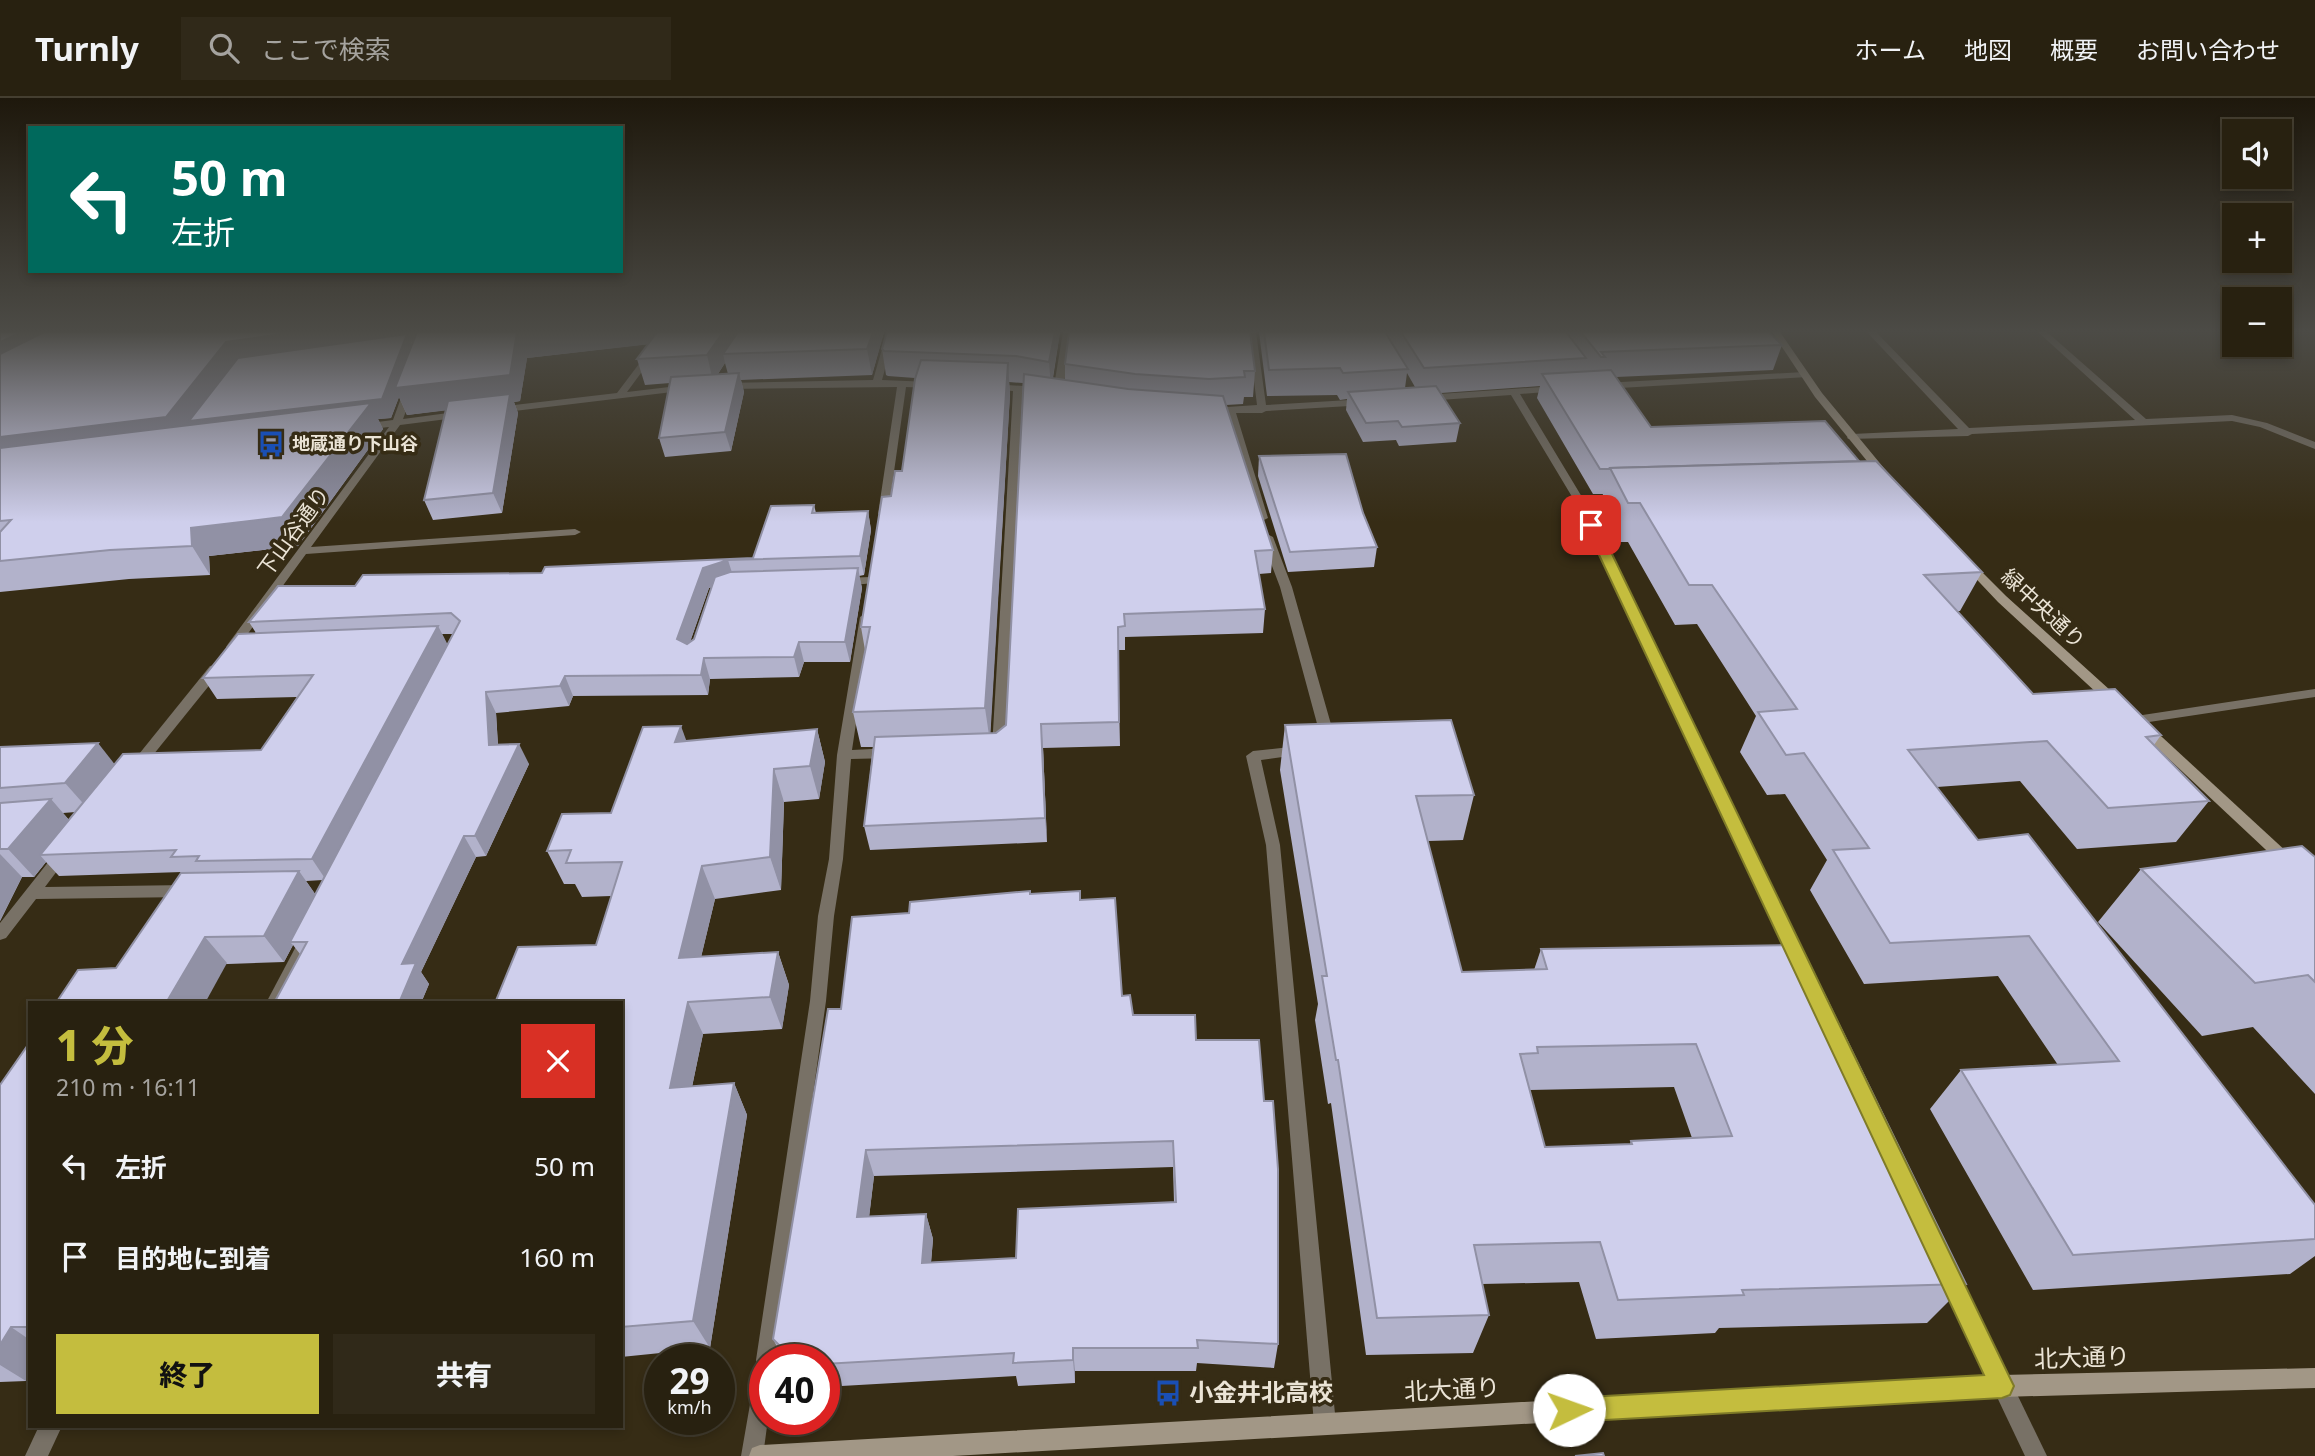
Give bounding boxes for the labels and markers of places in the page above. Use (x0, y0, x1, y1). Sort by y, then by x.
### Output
bus stop icon: 地蔵通り下山谷 (256, 429, 286, 459)
place label: 地蔵通り下山谷 (292, 431, 418, 455)
pin (1561, 495, 1621, 555)
place label: 小金井北高校 (1189, 1375, 1333, 1408)
bus stop icon: 小金井北高校 (1153, 1378, 1183, 1408)

